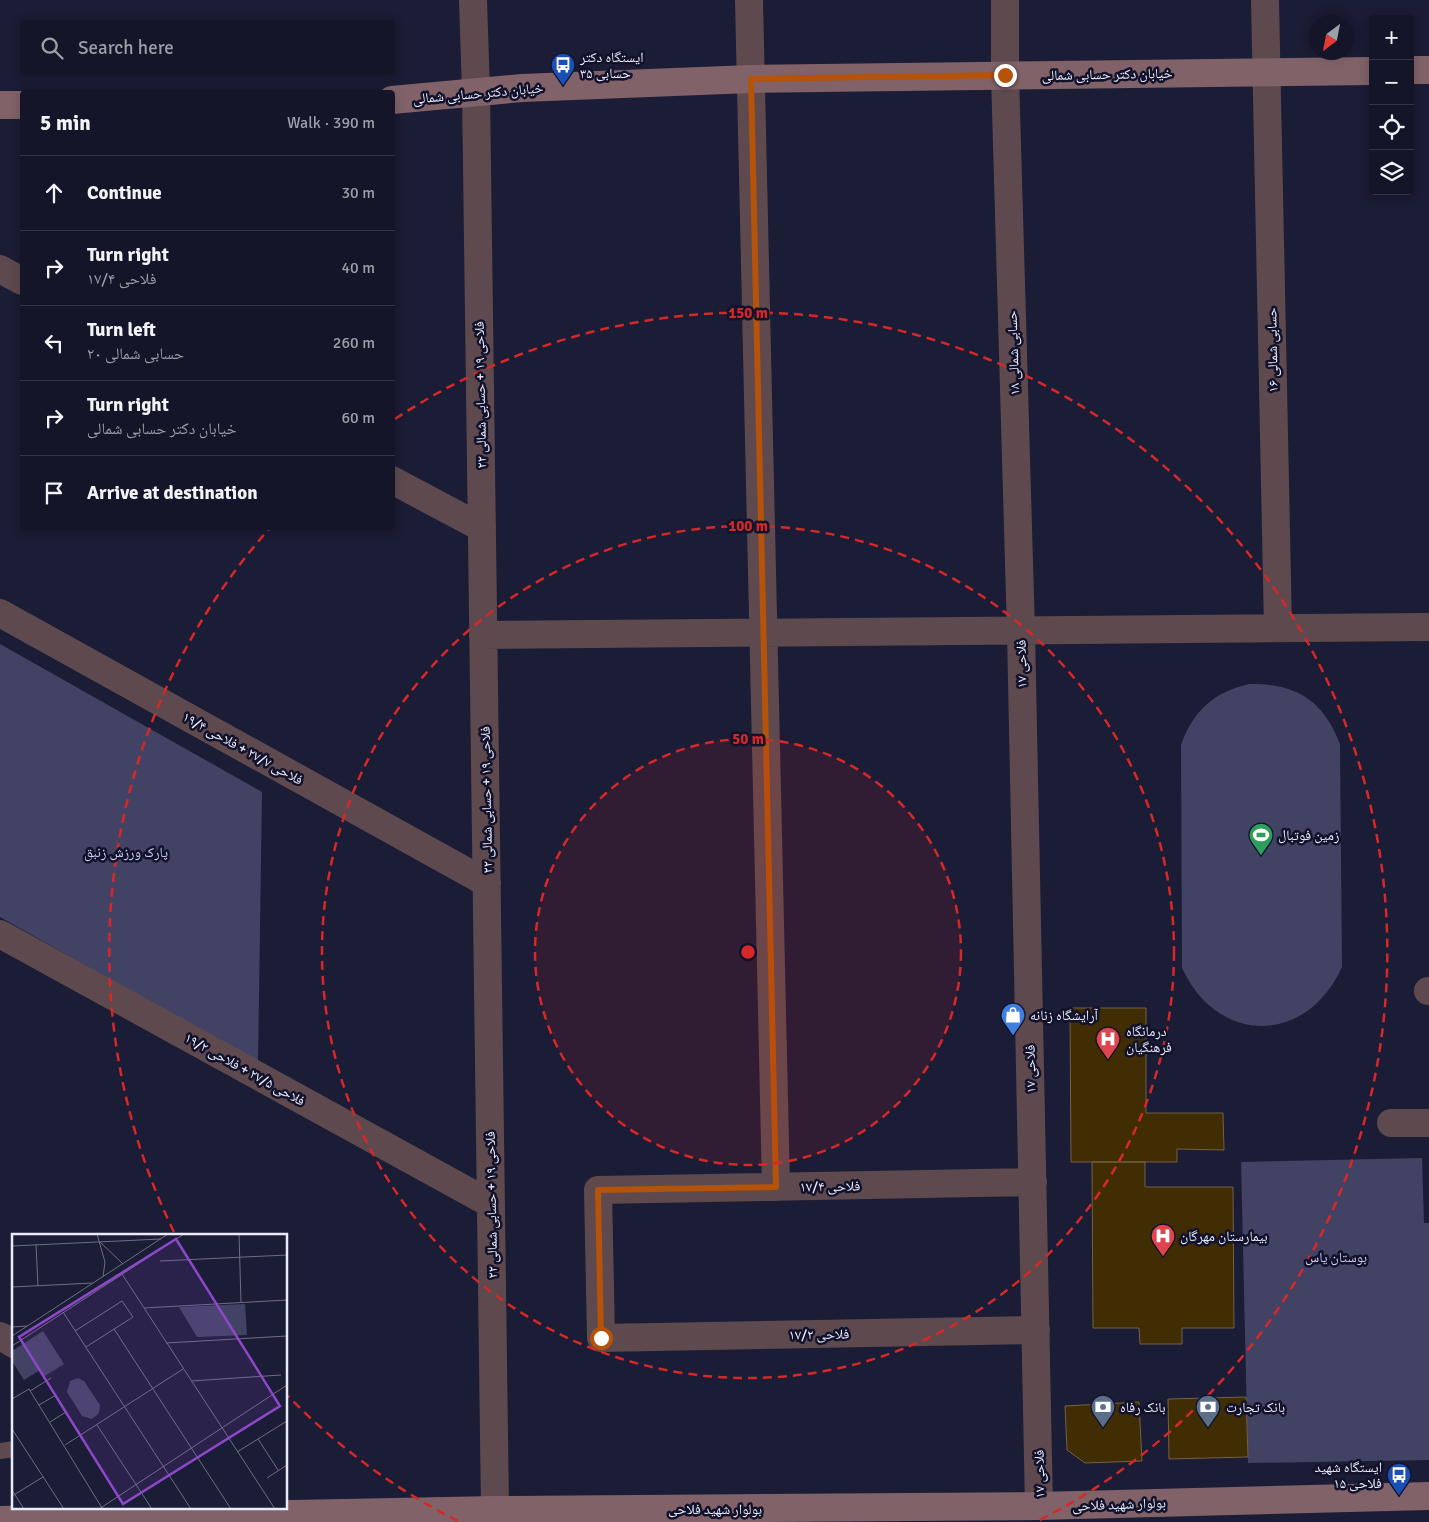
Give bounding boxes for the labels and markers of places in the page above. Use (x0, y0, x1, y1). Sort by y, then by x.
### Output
place label: ایستگاه دکتر حسابی ۳۵ (579, 49, 644, 82)
bus stop icon: ایستگاه دکتر حسابی ۳۵ (550, 52, 576, 86)
sports icon: زمین فوتبال (1248, 822, 1274, 856)
place label: زمین فوتبال (1278, 827, 1339, 844)
centre of rings (739, 943, 757, 961)
shop icon: آرایشگاه زنانه (1000, 1002, 1026, 1036)
place label: آرایشگاه زنانه (1030, 1007, 1098, 1024)
place label: درمانگاه فرهنگیان (1126, 1023, 1172, 1056)
hospital icon: درمانگاه فرهنگیان (1095, 1026, 1121, 1060)
hospital icon: بیمارستان مهرگان (1150, 1223, 1176, 1257)
place label: بیمارستان مهرگان (1180, 1228, 1268, 1245)
bank icon: بانک رفاه (1090, 1394, 1116, 1428)
bank icon: بانک تجارت (1195, 1394, 1221, 1428)
place label: بانک رفاه (1120, 1399, 1166, 1416)
place label: بانک تجارت (1226, 1399, 1285, 1416)
place label: ایستگاه شهید فلاحی ۱۵ (1315, 1459, 1382, 1492)
bus stop icon: ایستگاه شهید فلاحی ۱۵ (1386, 1462, 1412, 1496)

